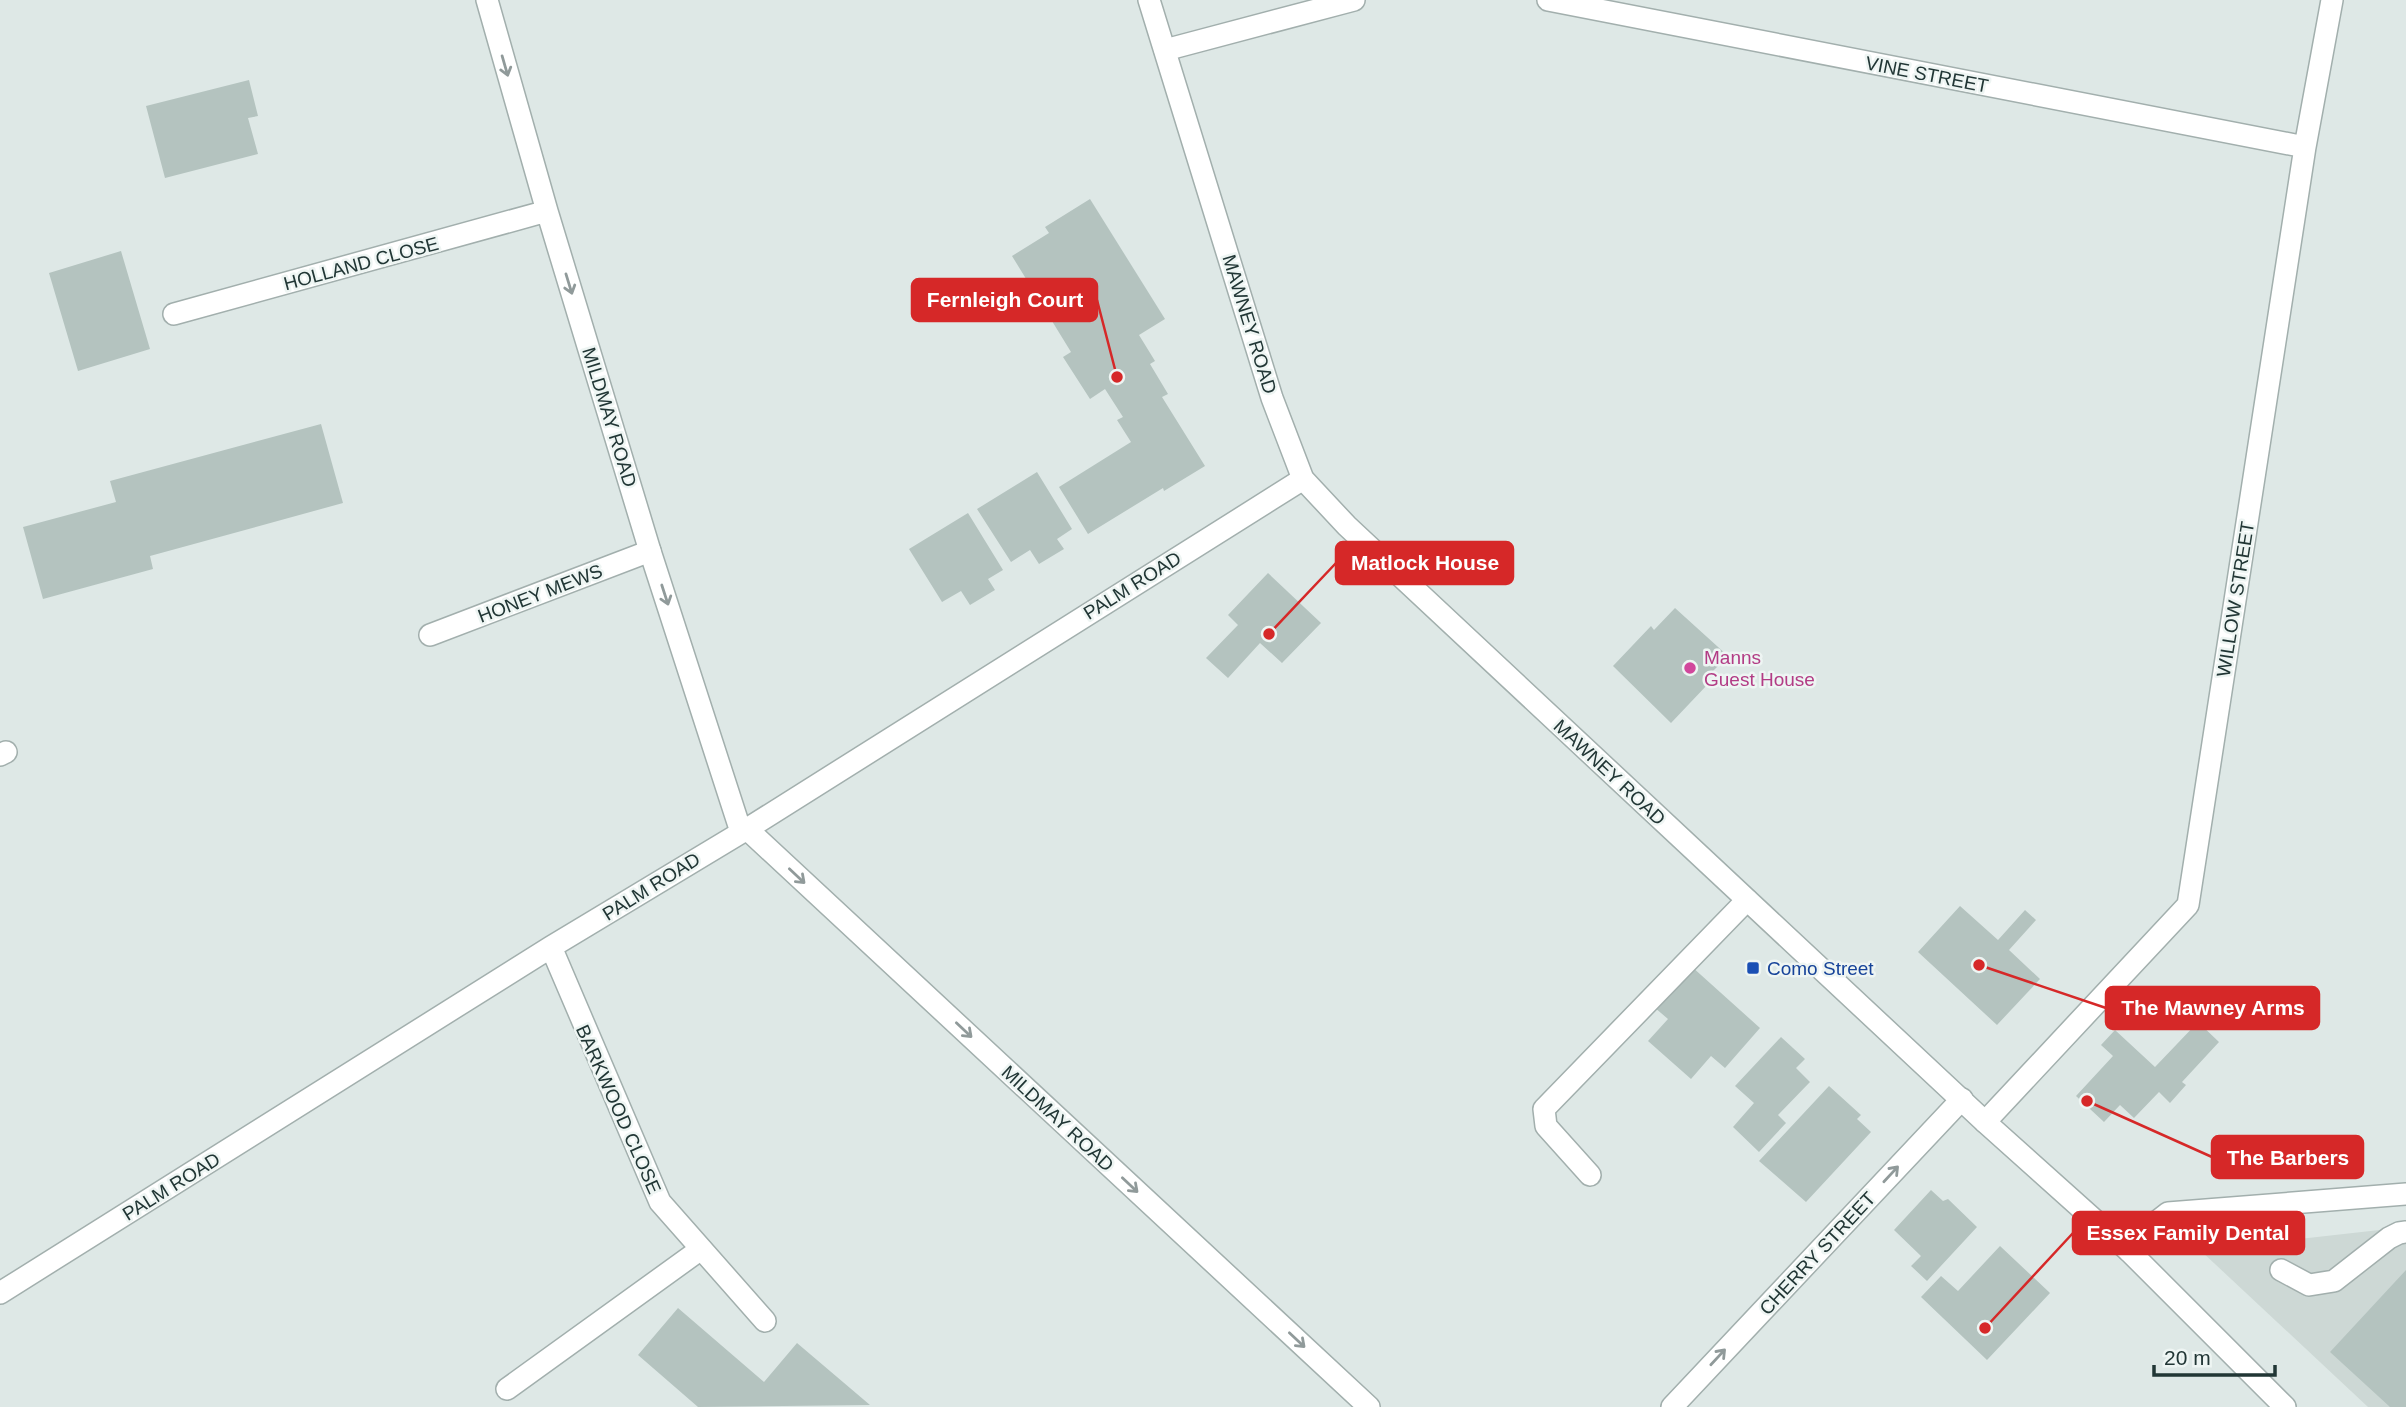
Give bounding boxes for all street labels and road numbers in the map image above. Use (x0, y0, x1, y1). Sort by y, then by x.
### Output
street label: VINE STREET (1864, 52, 1990, 97)
street label: HOLLAND CLOSE (281, 233, 441, 294)
street label: MAWNEY ROAD (1218, 252, 1281, 396)
street label: MILDMAY ROAD (578, 345, 641, 490)
street label: WILLOW STREET (2213, 519, 2258, 678)
street label: PALM ROAD (1080, 547, 1185, 624)
street label: HONEY MEWS (475, 560, 605, 627)
street label: MAWNEY ROAD (1550, 715, 1670, 829)
street label: PALM ROAD (599, 848, 704, 925)
street label: BARKWOOD CLOSE (572, 1022, 665, 1197)
street label: MILDMAY ROAD (997, 1061, 1118, 1175)
street label: PALM ROAD (119, 1148, 224, 1225)
street label: CHERRY STREET (1755, 1187, 1880, 1319)

